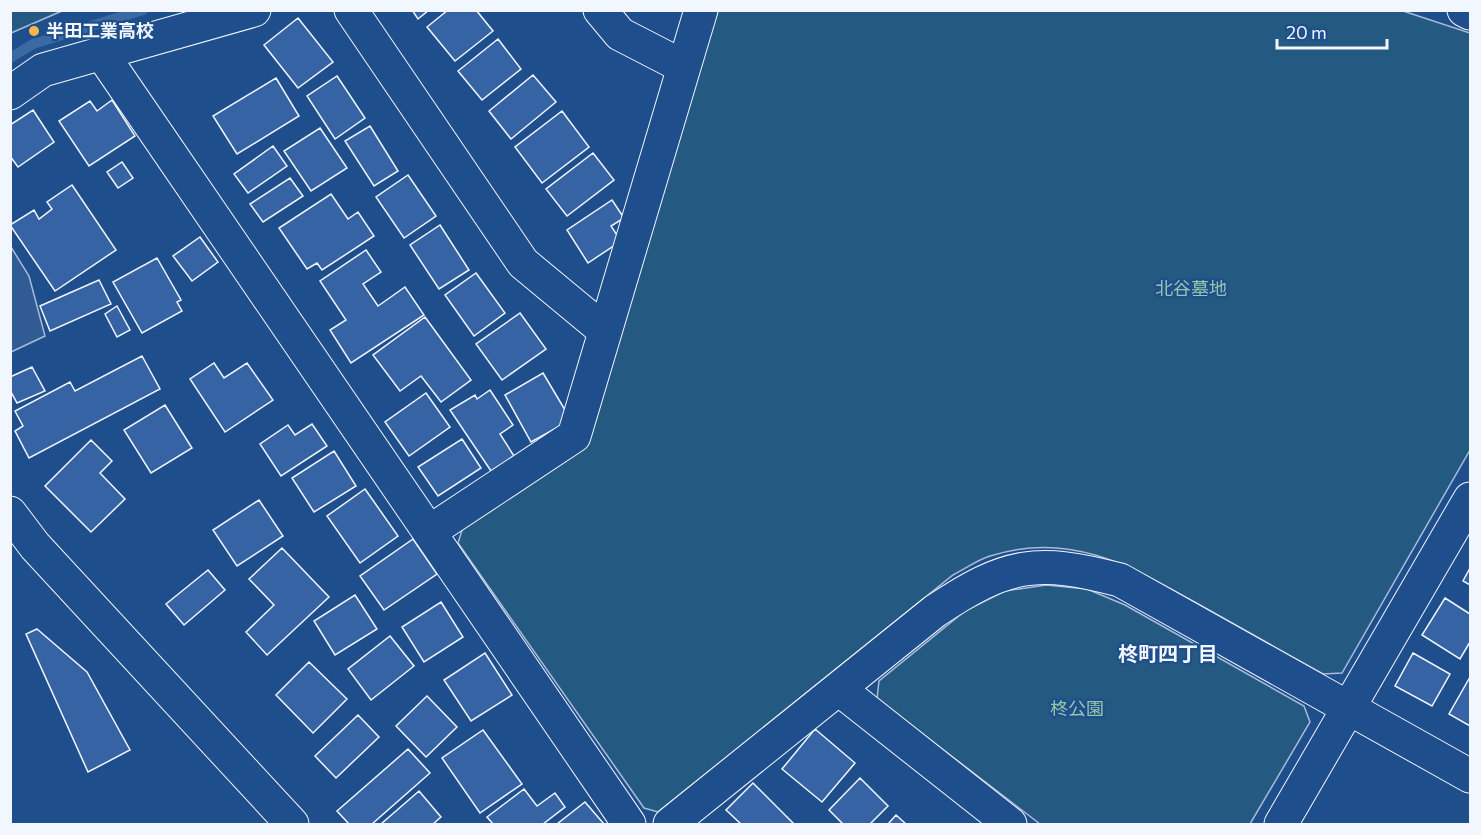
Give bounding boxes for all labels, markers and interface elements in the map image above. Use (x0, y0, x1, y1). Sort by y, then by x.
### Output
scale bar (1277, 12, 1386, 50)
place label: 半田工業高校 (46, 19, 154, 41)
text: 20 m (1286, 21, 1327, 43)
marker: 半田工業高校 (27, 24, 41, 38)
park label: 北谷墓地 (1155, 277, 1227, 299)
district label: 柊町四丁目 (1118, 641, 1218, 665)
park label: 柊公園 (1050, 697, 1104, 719)

